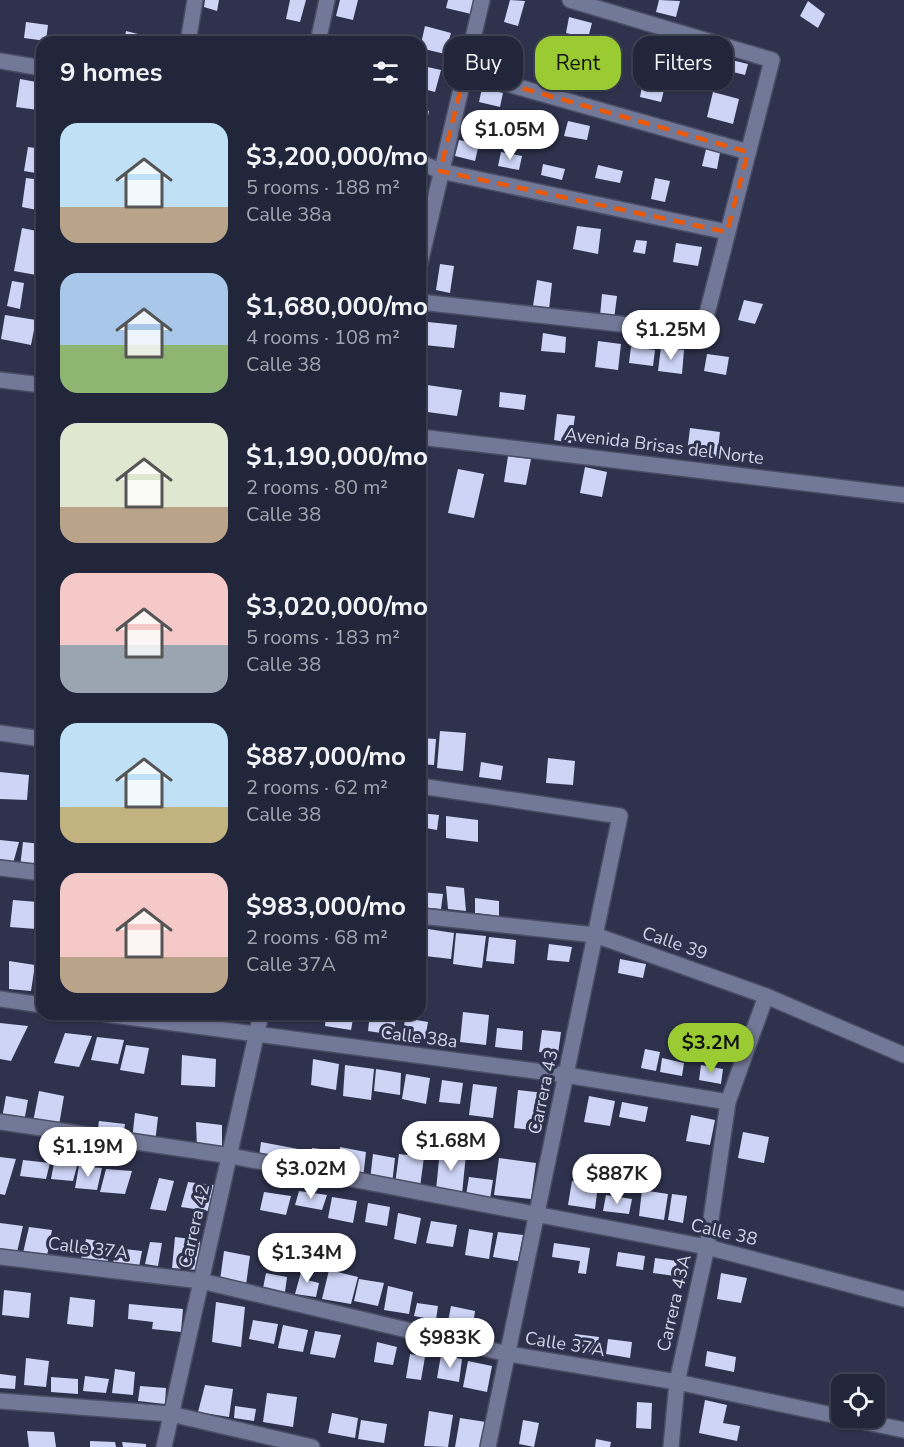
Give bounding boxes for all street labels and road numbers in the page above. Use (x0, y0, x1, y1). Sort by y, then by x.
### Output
street label: Avenida Brisas del Norte (563, 422, 765, 470)
street label: Calle 39 (639, 921, 711, 965)
street label: Calle 38a (379, 1020, 459, 1054)
street label: Carrera 43 (522, 1048, 564, 1136)
street label: Carrera 42 (173, 1181, 215, 1271)
street label: Calle 38 (688, 1213, 760, 1251)
street label: Calle 37A (46, 1231, 130, 1265)
street label: Carrera 43A (651, 1252, 697, 1354)
street label: Calle 37A (523, 1326, 607, 1362)

